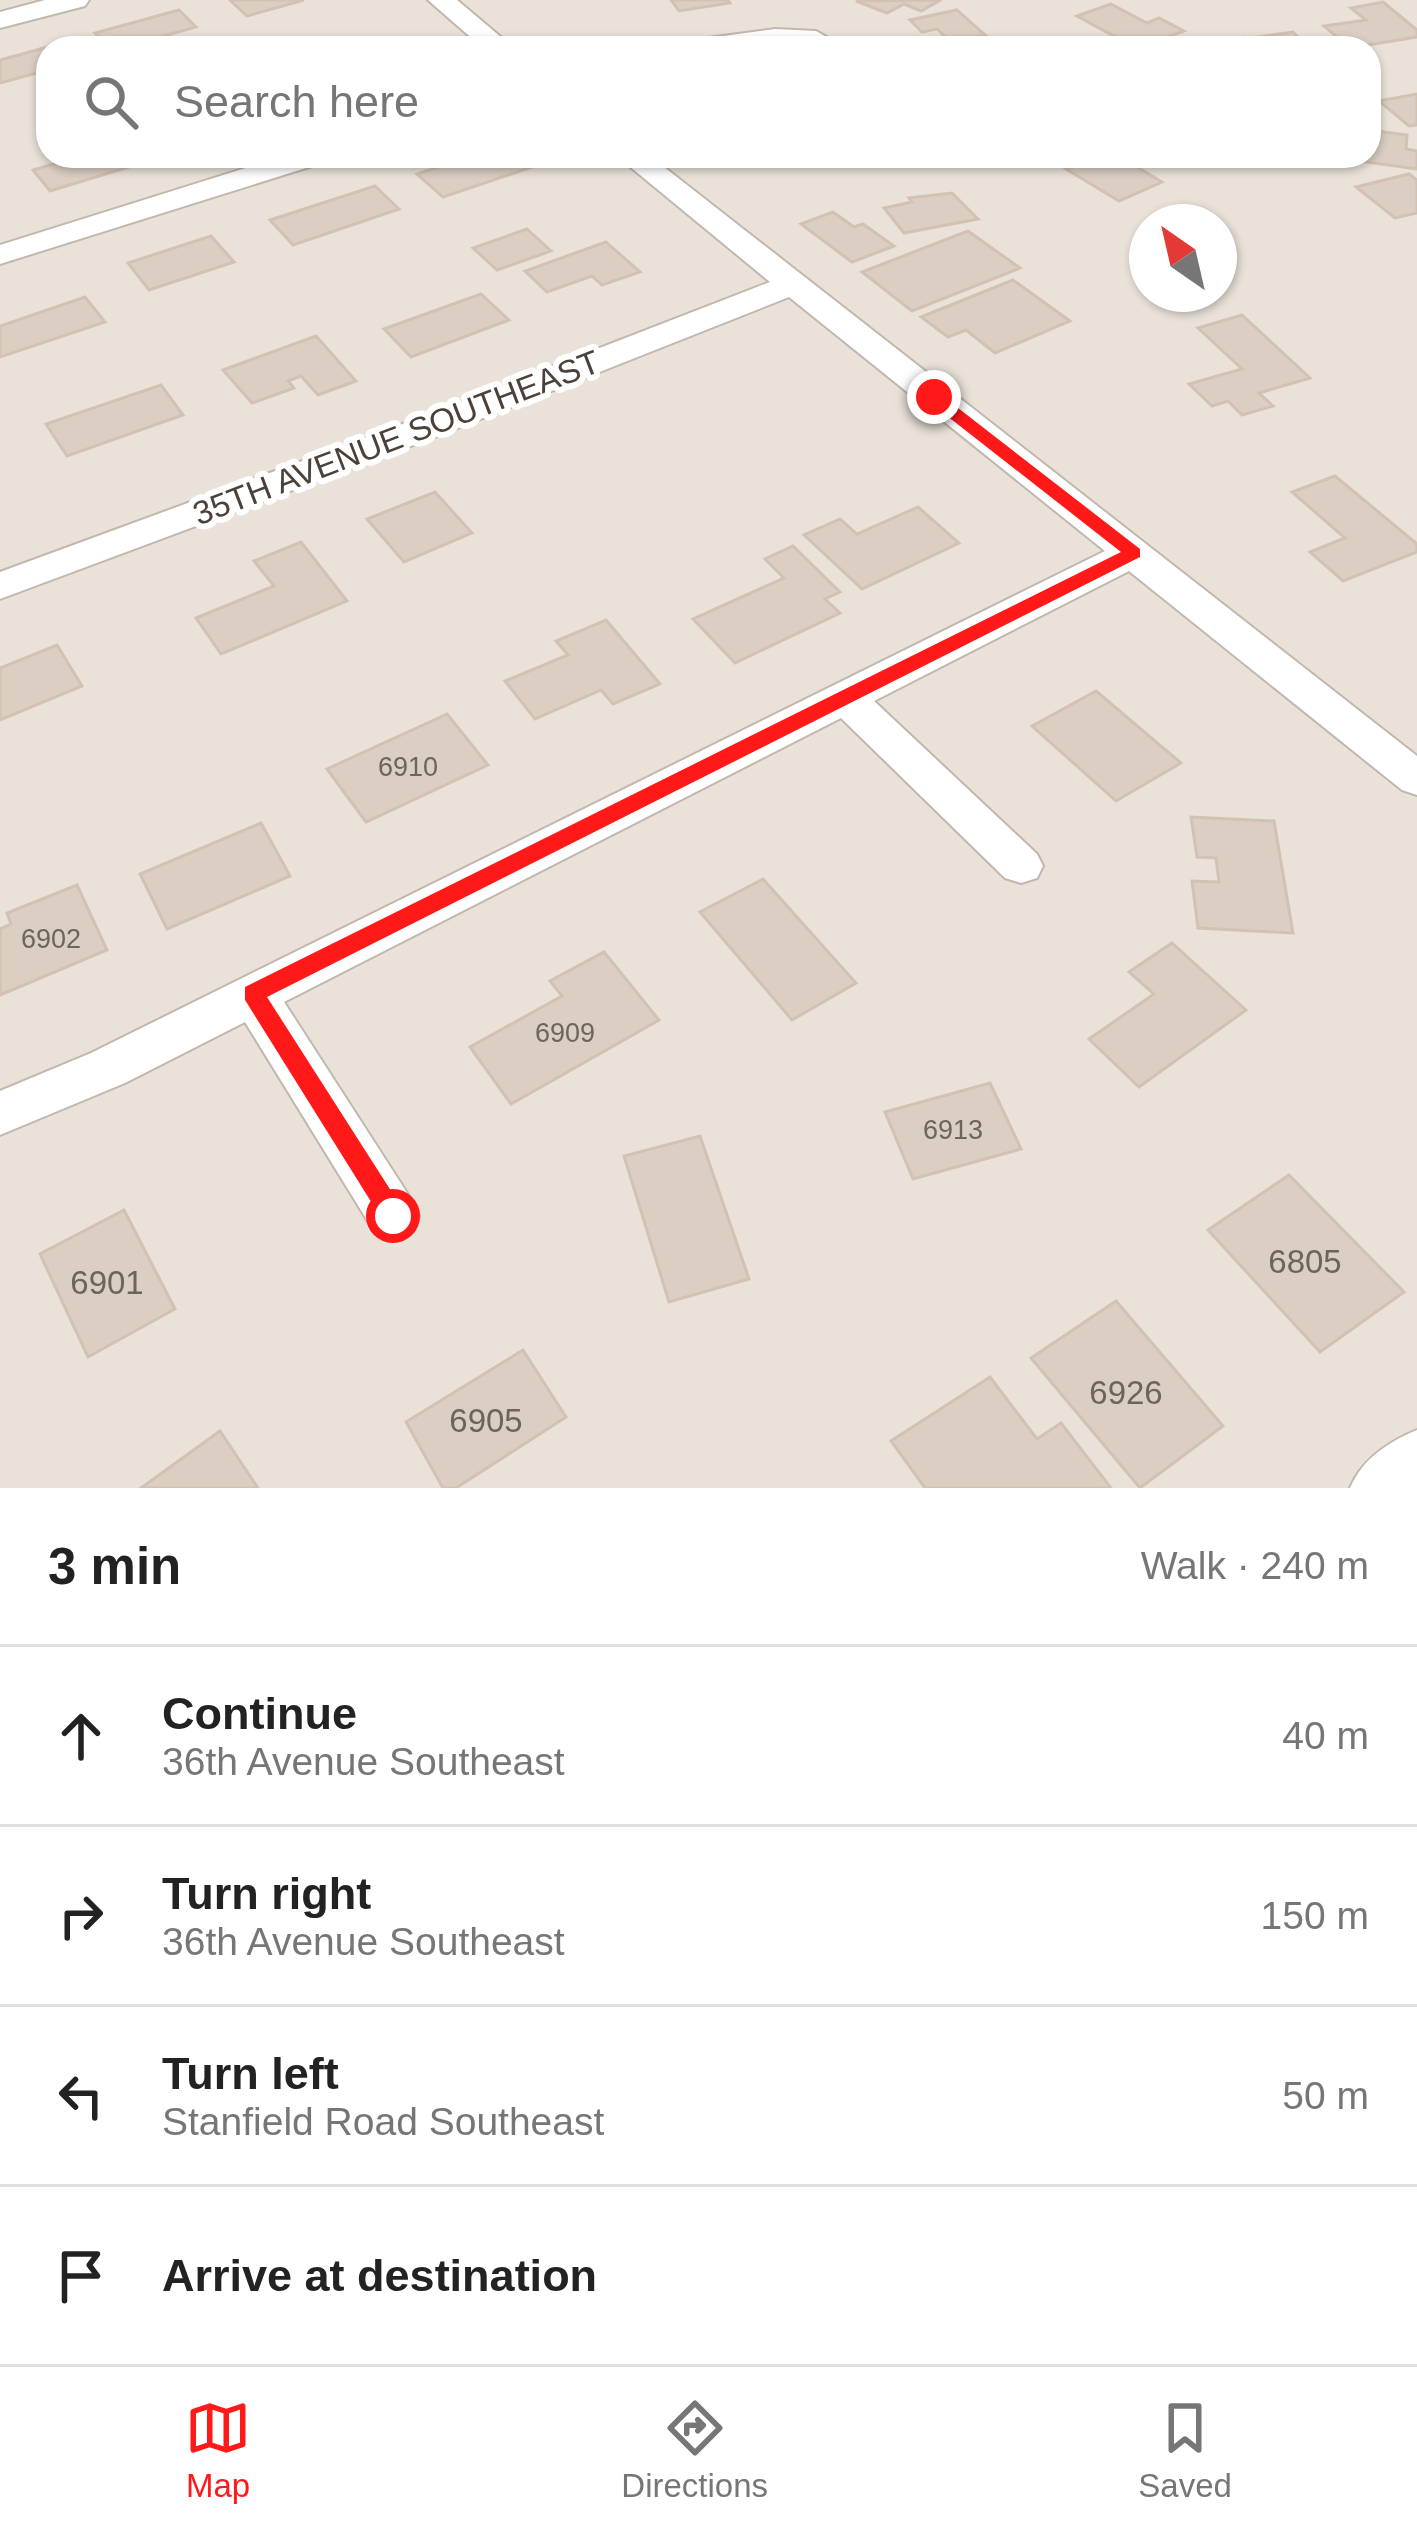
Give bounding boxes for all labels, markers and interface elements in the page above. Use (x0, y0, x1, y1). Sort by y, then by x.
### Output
search box (36, 36, 1381, 168)
icon: search (78, 69, 144, 135)
text: Search here (174, 76, 419, 127)
north arrow (1129, 204, 1237, 312)
street label: 35TH AVENUE SOUTHEAST (188, 343, 605, 532)
route end (907, 370, 961, 424)
house number: 6910 (378, 752, 438, 782)
house number: 6902 (21, 924, 81, 954)
house number: 6909 (535, 1018, 595, 1048)
house number: 6913 (923, 1115, 983, 1145)
route start (366, 1189, 420, 1243)
house number: 6805 (1268, 1243, 1342, 1280)
house number: 6901 (70, 1264, 144, 1301)
house number: 6926 (1089, 1374, 1163, 1411)
house number: 6905 (449, 1402, 523, 1439)
text: 3 min (48, 1538, 181, 1595)
text: Walk · 240 m (1141, 1544, 1369, 1587)
text: Continue (162, 1688, 357, 1739)
icon: ahead (48, 1703, 114, 1769)
text: 40 m (1282, 1714, 1369, 1757)
text: 36th Avenue Southeast (162, 1740, 565, 1783)
text: Turn right (162, 1868, 371, 1919)
icon: right (48, 1883, 114, 1949)
text: 150 m (1261, 1894, 1369, 1937)
text: 36th Avenue Southeast (162, 1920, 565, 1963)
text: Turn left (162, 2048, 339, 2099)
icon: left (48, 2063, 114, 2129)
text: 50 m (1282, 2074, 1369, 2117)
text: Stanfield Road Southeast (162, 2100, 604, 2143)
icon: arrive (48, 2243, 114, 2309)
text: Arrive at destination (162, 2250, 597, 2301)
tab: Map (185, 2395, 251, 2505)
tab: Directions (621, 2395, 768, 2505)
tab: Saved (1138, 2395, 1232, 2505)

